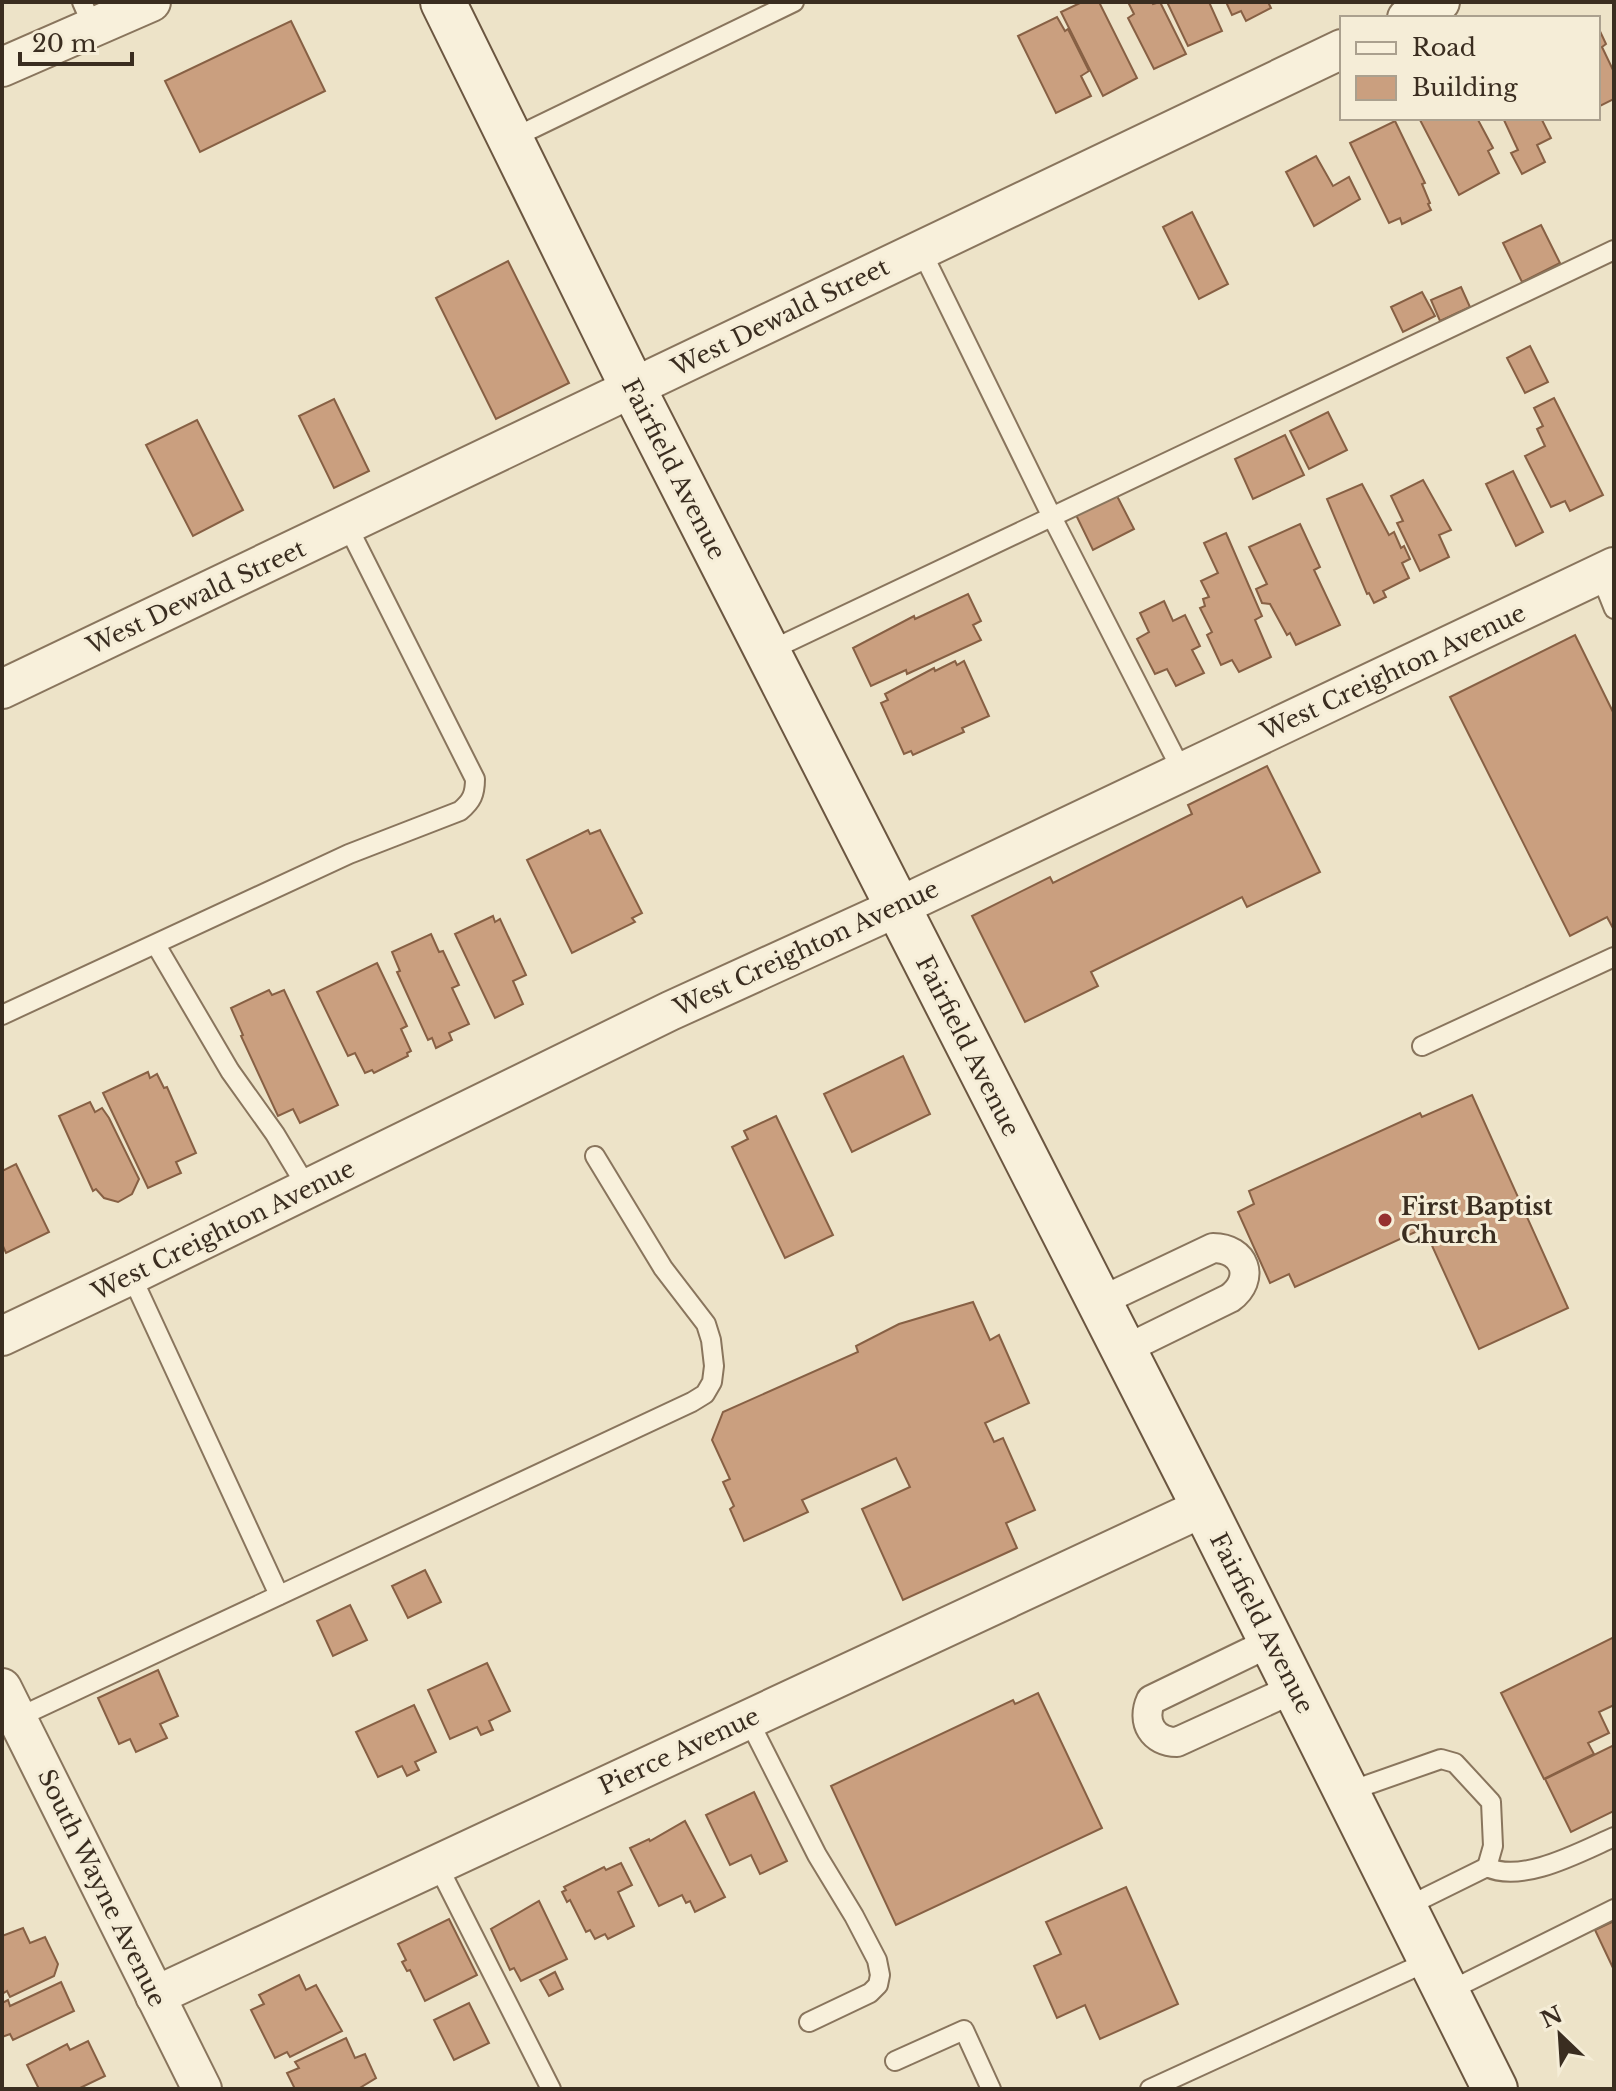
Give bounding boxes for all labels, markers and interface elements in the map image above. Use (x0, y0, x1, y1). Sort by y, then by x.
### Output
scale bar (20, 16, 132, 66)
legend (1340, 16, 1600, 120)
text: 20 m (32, 29, 97, 58)
text: Road (1412, 33, 1476, 62)
text: Building (1412, 73, 1518, 102)
street label: West Dewald Street (666, 252, 893, 383)
street label: Fairfield Avenue (616, 374, 732, 564)
street label: West Dewald Street (81, 534, 310, 661)
street label: West Creighton Avenue (1255, 598, 1530, 747)
street label: West Creighton Avenue (668, 874, 943, 1023)
street label: Fairfield Avenue (910, 951, 1026, 1141)
street label: West Creighton Avenue (86, 1154, 359, 1307)
place label: First Baptist Church (1401, 1192, 1554, 1249)
marker: First Baptist Church (1376, 1211, 1394, 1229)
street label: Fairfield Avenue (1204, 1528, 1320, 1718)
street label: Pierce Avenue (594, 1701, 764, 1801)
street label: South Wayne Avenue (32, 1765, 172, 2011)
north arrow (1520, 1995, 1600, 2075)
text: N (1537, 2001, 1567, 2034)

